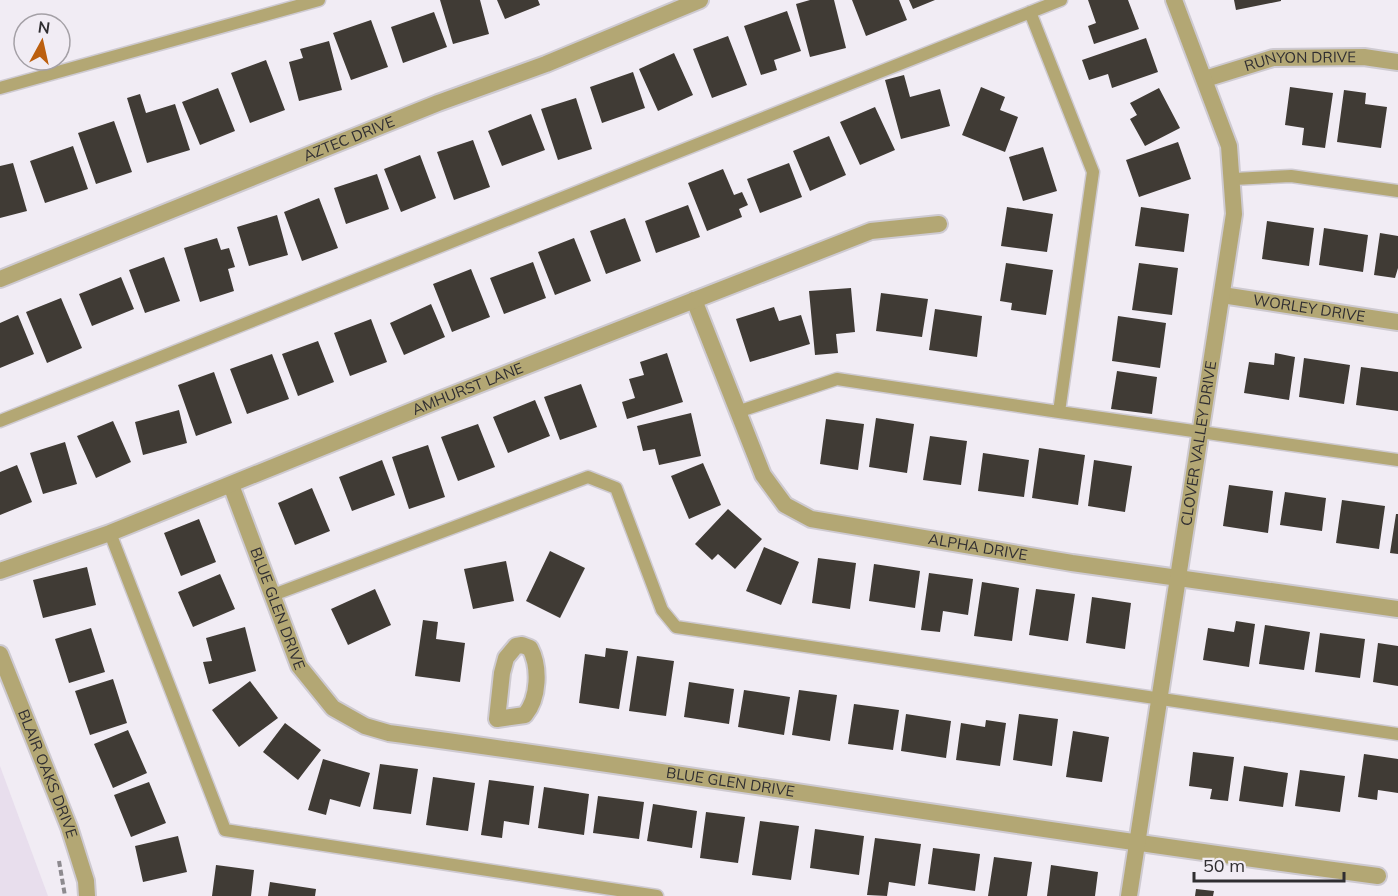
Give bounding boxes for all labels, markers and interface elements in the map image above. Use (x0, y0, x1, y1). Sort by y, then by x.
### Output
north arrow (12, 12, 72, 72)
text: N (37, 16, 51, 38)
street label: RUNYON DRIVE (1242, 47, 1356, 75)
street label: AZTEC DRIVE (300, 111, 397, 165)
street label: WORLEY DRIVE (1252, 290, 1367, 326)
street label: AMHURST LANE (409, 358, 526, 419)
street label: CLOVER VALLEY DRIVE (1176, 359, 1220, 527)
street label: ALPHA DRIVE (927, 529, 1029, 564)
street label: BLUE GLEN DRIVE (246, 544, 310, 673)
street label: BLAIR OAKS DRIVE (14, 707, 82, 841)
street label: BLUE GLEN DRIVE (665, 763, 796, 801)
scale bar (1194, 845, 1344, 883)
text: 50 m (1203, 854, 1245, 877)

